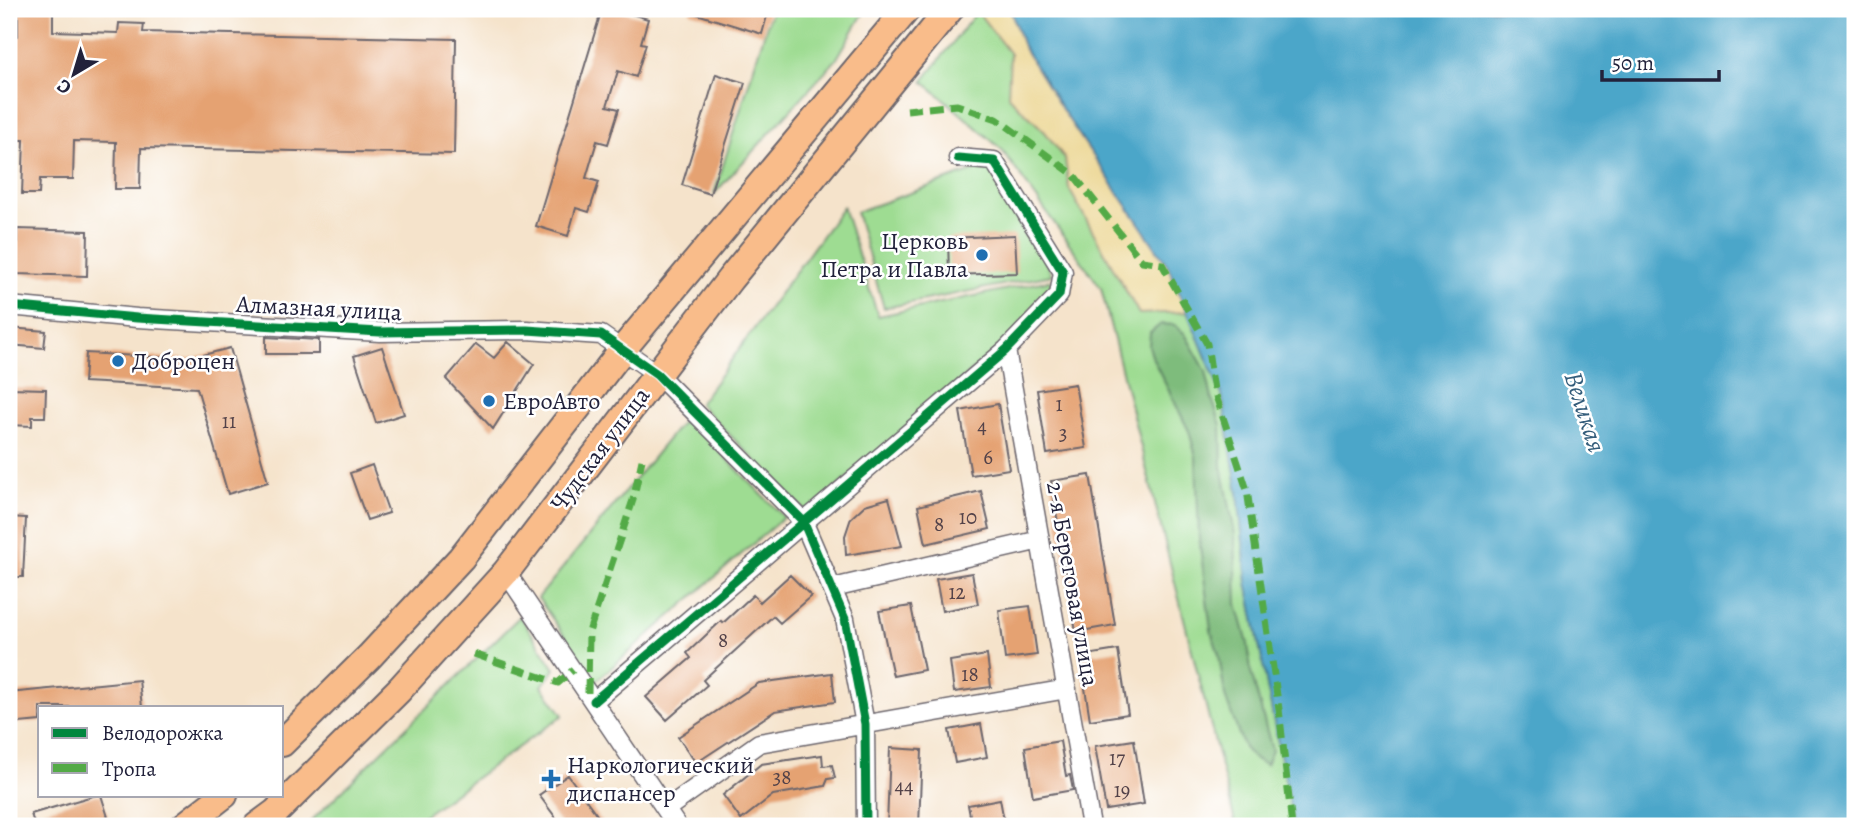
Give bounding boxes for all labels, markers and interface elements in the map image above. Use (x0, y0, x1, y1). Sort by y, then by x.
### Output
north arrow (38, 38, 108, 108)
scale bar (1602, 38, 1719, 82)
text: 50 m (1612, 49, 1654, 77)
text: С (52, 73, 77, 100)
place label: Церковь Петра и Павла (821, 225, 969, 285)
marker: Церковь Петра и Павла (974, 247, 990, 263)
street label: Алмазная улица (234, 288, 403, 328)
place label: Доброцен (132, 345, 235, 377)
marker: Доброцен (110, 353, 126, 369)
water label: Великая (1556, 367, 1614, 457)
street label: Чудская улица (543, 381, 657, 517)
place label: ЕвроАвто (503, 385, 600, 417)
house number: 1 (1055, 390, 1063, 418)
marker: ЕвроАвто (481, 393, 497, 409)
house number: 11 (222, 407, 236, 435)
house number: 4 (977, 412, 987, 440)
house number: 3 (1059, 419, 1067, 447)
house number: 6 (983, 443, 993, 471)
street label: 2-я Береговая улица (1039, 479, 1107, 689)
house number: 10 (959, 503, 977, 531)
house number: 8 (934, 510, 944, 538)
house number: 12 (948, 578, 966, 606)
house number: 8 (718, 626, 728, 654)
house number: 18 (961, 660, 979, 688)
legend (38, 706, 284, 796)
text: Велодорожка (102, 719, 223, 747)
house number: 17 (1109, 744, 1125, 772)
place label: Наркологический диспансер (566, 749, 754, 809)
text: Тропа (102, 755, 156, 783)
house number: 38 (773, 763, 791, 791)
marker: Наркологический диспансер (541, 769, 561, 789)
house number: 44 (894, 772, 914, 800)
house number: 19 (1114, 776, 1130, 804)

